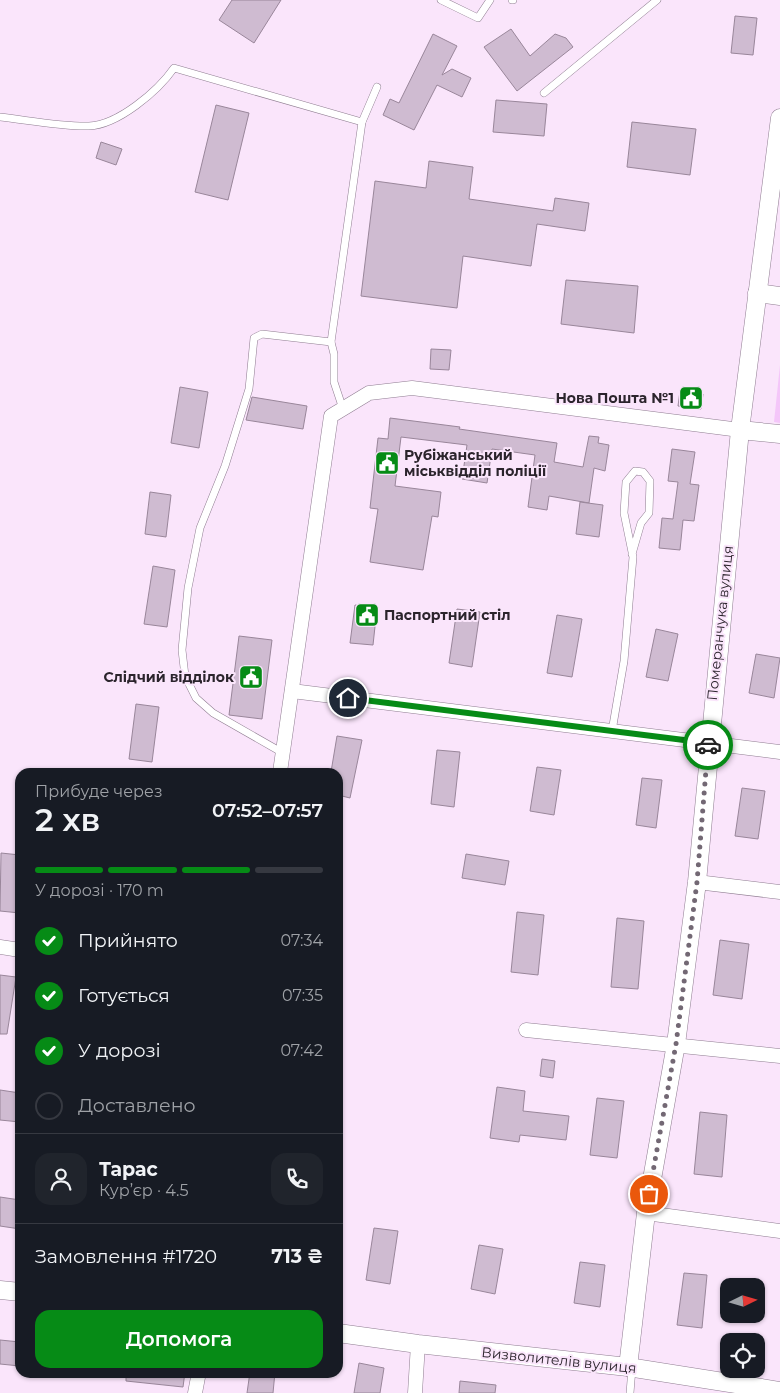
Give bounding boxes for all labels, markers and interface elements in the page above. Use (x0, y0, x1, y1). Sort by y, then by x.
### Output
public building icon: Нова Пошта №1 (678, 385, 704, 411)
place label: Нова Пошта №1 (555, 389, 674, 407)
place label: Рубіжанський міськвідділ поліції (404, 446, 547, 480)
public building icon: Рубіжанський міськвідділ поліції (374, 450, 400, 476)
street label: Померанчука вулиця (703, 545, 737, 701)
public building icon: Паспортний стіл (354, 602, 380, 628)
place label: Паспортний стіл (384, 606, 511, 624)
public building icon: Слідчий відділок (238, 664, 264, 690)
place label: Слідчий відділок (104, 668, 234, 686)
pin (327, 677, 369, 719)
icon: home (334, 684, 362, 712)
courier (683, 720, 733, 770)
icon: car (694, 731, 722, 759)
text: Прибуде через (35, 782, 162, 801)
text: 07:52–07:57 (212, 799, 323, 822)
text: 2 хв (35, 800, 100, 839)
text: У дорозі · 170 m (35, 881, 164, 900)
icon: check (35, 927, 63, 955)
text: Прийнято (78, 929, 178, 952)
text: 07:34 (280, 931, 323, 950)
icon: check (35, 982, 63, 1010)
text: Готується (78, 984, 170, 1007)
text: 07:35 (282, 986, 323, 1005)
icon: check (35, 1037, 63, 1065)
text: У дорозі (78, 1039, 161, 1062)
text: 07:42 (280, 1041, 323, 1060)
text: Доставлено (78, 1094, 196, 1117)
button: person (35, 1153, 87, 1205)
button: phone (271, 1153, 323, 1205)
text: Тарас (99, 1158, 158, 1181)
pin (628, 1173, 670, 1215)
icon: bag (635, 1180, 663, 1208)
text: Кур’єр · 4.5 (99, 1181, 189, 1200)
text: Замовлення #1720 (35, 1245, 217, 1268)
text: 713 ₴ (271, 1245, 323, 1268)
north arrow (720, 1278, 765, 1322)
map controls (720, 1278, 765, 1378)
button: Допомога (35, 1310, 323, 1368)
button: locate (720, 1333, 765, 1378)
street label: Визволителів вулиця (481, 1343, 637, 1377)

